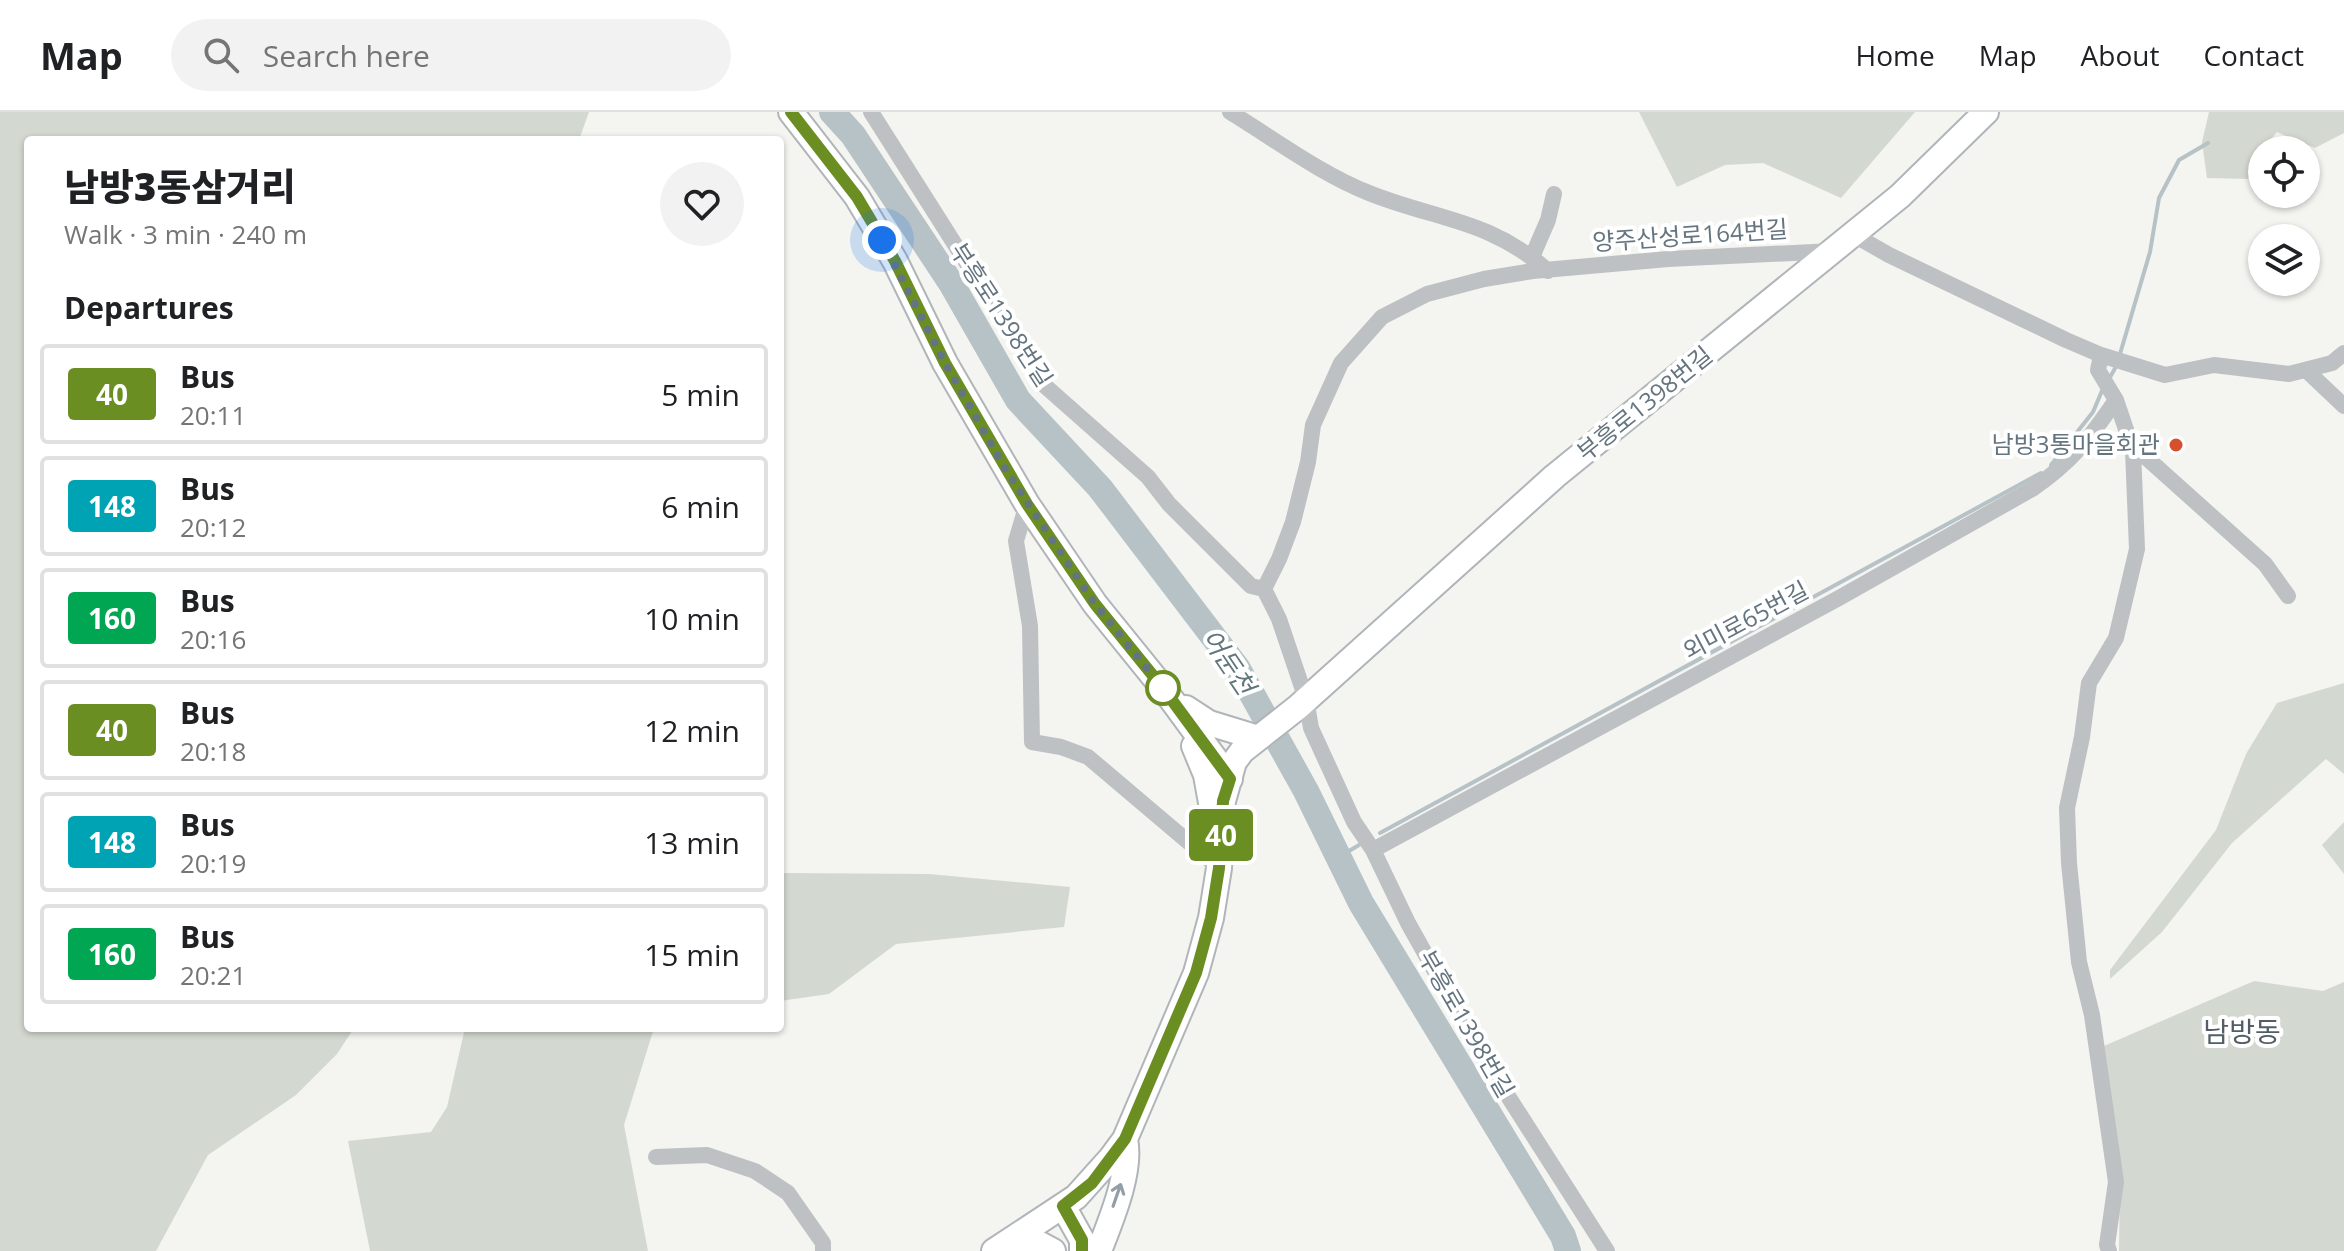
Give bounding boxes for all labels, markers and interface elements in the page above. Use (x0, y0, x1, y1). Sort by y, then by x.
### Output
search box (171, 19, 731, 91)
text: Map (40, 29, 123, 81)
icon: search (199, 33, 243, 77)
text: Search here (263, 35, 430, 76)
text: Home (1856, 36, 1935, 74)
text: Map (1979, 36, 2037, 74)
text: About (2081, 36, 2159, 74)
text: Contact (2203, 36, 2304, 74)
map controls (2248, 136, 2320, 296)
button: locate (2248, 136, 2320, 208)
text: 남방3동삼거리 (64, 160, 296, 212)
button: heart (660, 162, 744, 246)
street label: 양주산성로164번길 (1591, 211, 1789, 258)
text: Walk · 3 min · 240 m (64, 216, 307, 252)
your location (862, 220, 902, 260)
button: layers (2248, 224, 2320, 296)
street label: 부흥로1398번길 (943, 236, 1061, 392)
text: Departures (64, 287, 234, 328)
street label: 부흥로1398번길 (1569, 338, 1719, 468)
text: Bus (180, 356, 235, 397)
text: 5 min (661, 374, 740, 415)
text: 40 (96, 375, 128, 413)
text: 20:11 (180, 397, 246, 433)
place label: 남방3통마을회관 (1992, 427, 2160, 460)
marker: 남방3통마을회관 (2167, 436, 2185, 454)
text: Bus (180, 468, 235, 509)
text: 6 min (661, 486, 740, 527)
text: 148 (88, 487, 136, 525)
text: 20:12 (180, 509, 246, 545)
street label: 외미로65번길 (1677, 573, 1814, 667)
text: Bus (180, 580, 235, 621)
text: 10 min (644, 598, 740, 639)
text: 160 (88, 599, 136, 637)
text: 20:16 (180, 621, 246, 657)
water label: 어둔천 (1194, 622, 1266, 704)
unlabelled marker (1146, 671, 1180, 705)
text: Bus (180, 692, 235, 733)
text: 12 min (644, 710, 740, 751)
text: 40 (96, 711, 128, 749)
text: 20:18 (180, 733, 246, 769)
text: Bus (180, 804, 235, 845)
line badge: 40 (1185, 809, 1257, 861)
text: 40 (1205, 816, 1237, 854)
text: 13 min (644, 822, 740, 863)
text: 148 (88, 823, 136, 861)
text: 20:19 (180, 845, 246, 881)
text: Bus (180, 916, 235, 957)
text: 15 min (644, 934, 740, 975)
text: 160 (88, 935, 136, 973)
street label: 부흥로1398번길 (1412, 943, 1523, 1103)
text: 20:21 (180, 957, 246, 993)
district label: 남방동 (2203, 1012, 2281, 1050)
one-way arrow (1111, 1183, 1126, 1208)

